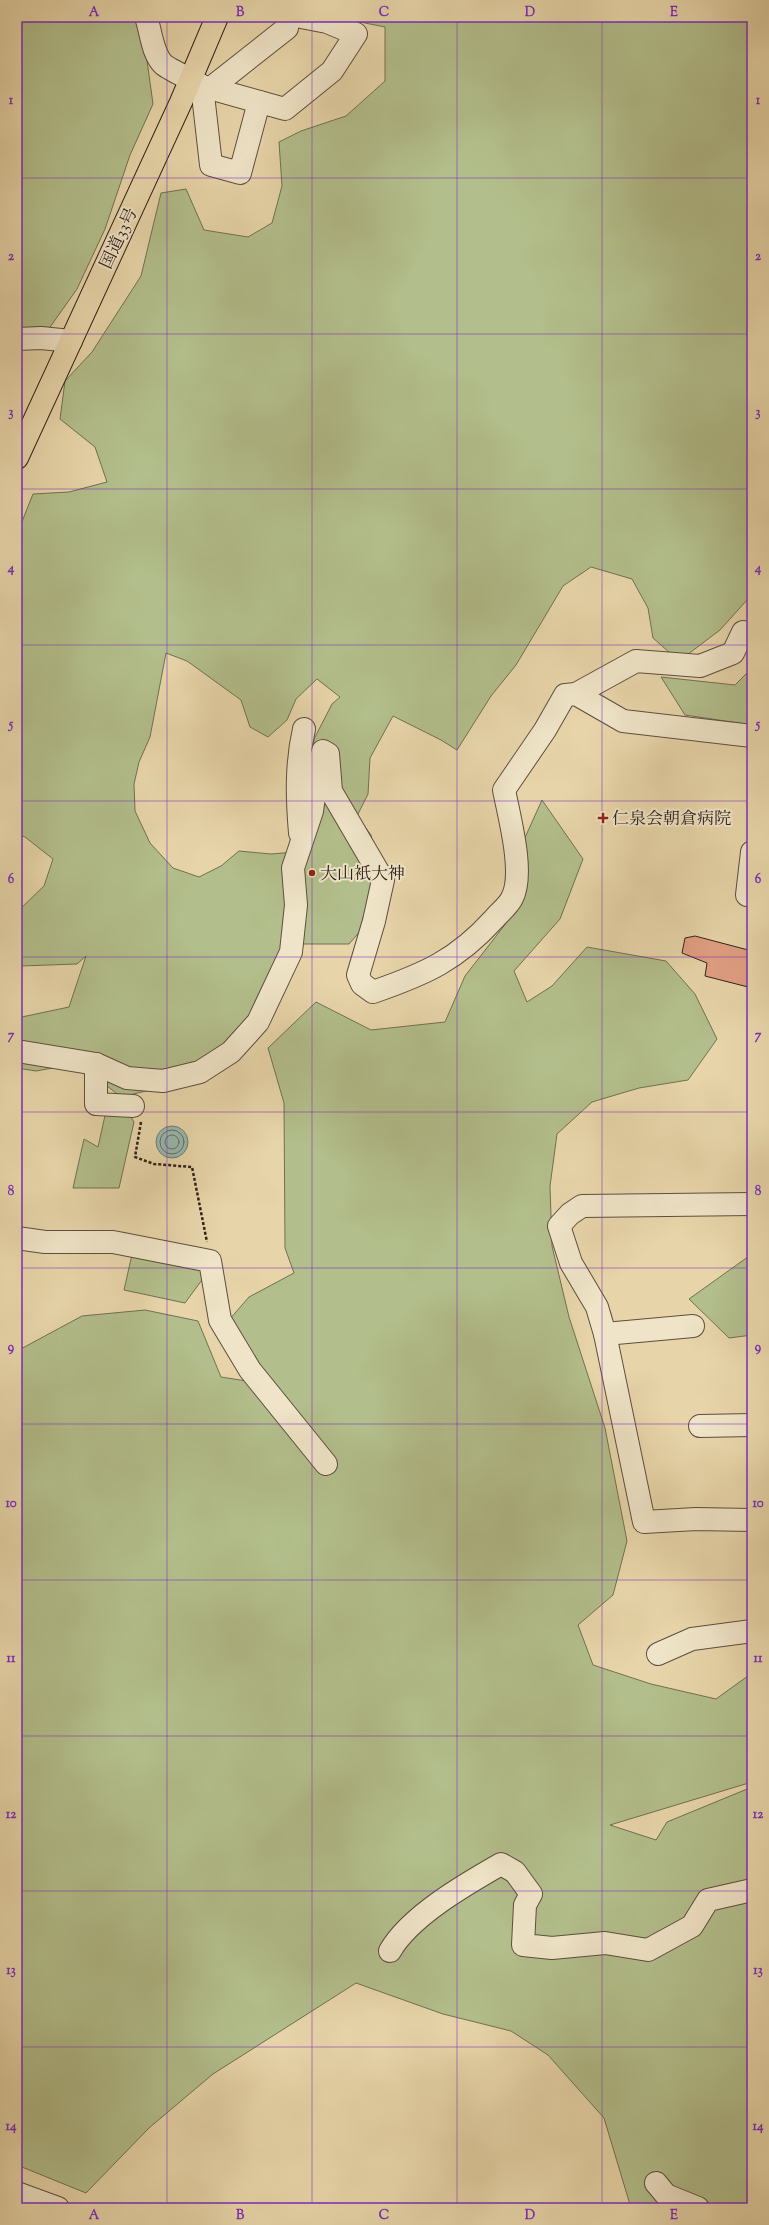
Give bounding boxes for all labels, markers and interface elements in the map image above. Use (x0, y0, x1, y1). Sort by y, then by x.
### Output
text: A (89, 4, 100, 22)
text: B (236, 4, 245, 22)
text: C (379, 4, 389, 22)
text: D (525, 4, 535, 22)
text: E (670, 4, 678, 22)
text: 1 (9, 92, 14, 110)
text: 1 (756, 92, 761, 110)
street label: 国道33号 (95, 204, 144, 273)
text: 2 (8, 248, 15, 266)
text: 2 (755, 248, 762, 266)
text: 3 (8, 404, 14, 422)
text: 3 (755, 404, 761, 422)
text: 4 (7, 560, 15, 578)
text: 4 (754, 560, 762, 578)
text: 5 (8, 716, 14, 734)
text: 5 (755, 716, 761, 734)
place label: 仁泉会朝倉病院 (612, 808, 731, 832)
marker: 仁泉会朝倉病院 (597, 812, 609, 824)
place label: 大山衹大神 (320, 863, 405, 887)
marker: 大山衹大神 (307, 868, 317, 878)
text: 6 (8, 871, 15, 889)
text: 6 (755, 871, 762, 889)
text: 7 (8, 1027, 15, 1045)
text: 7 (755, 1027, 762, 1045)
text: 8 (8, 1183, 15, 1201)
text: 8 (755, 1183, 762, 1201)
text: 9 (8, 1339, 15, 1357)
text: 9 (755, 1339, 762, 1357)
text: 10 (5, 1495, 17, 1513)
text: 10 (752, 1495, 764, 1513)
text: 11 (7, 1650, 16, 1668)
text: 11 (754, 1650, 763, 1668)
text: 12 (6, 1806, 17, 1824)
text: 12 (753, 1806, 764, 1824)
text: 13 (6, 1962, 16, 1980)
text: 13 (753, 1962, 763, 1980)
text: 14 (6, 2118, 17, 2136)
text: 14 (753, 2118, 764, 2136)
text: A (89, 2207, 100, 2225)
text: B (236, 2207, 245, 2225)
text: C (379, 2207, 389, 2225)
text: D (525, 2207, 535, 2225)
text: E (670, 2207, 678, 2225)

